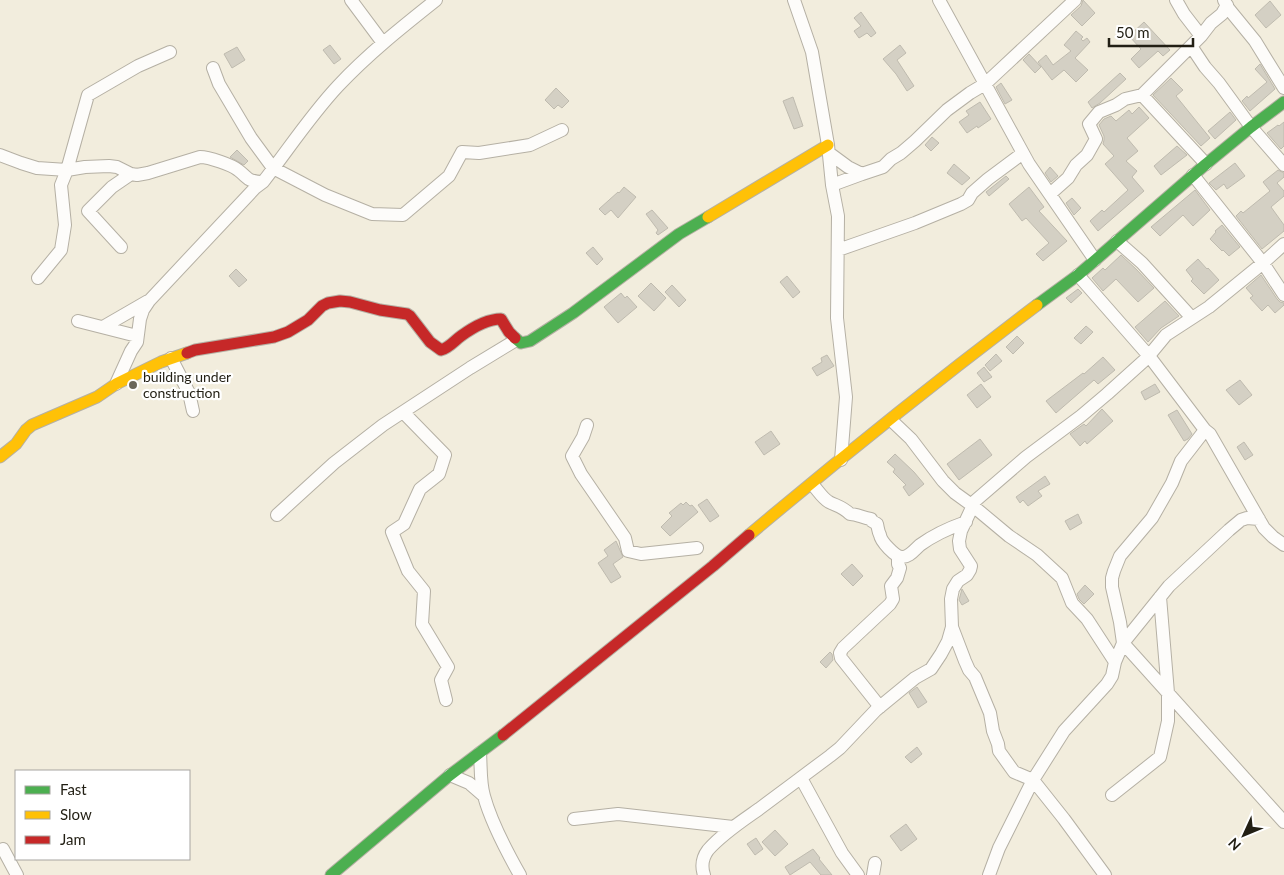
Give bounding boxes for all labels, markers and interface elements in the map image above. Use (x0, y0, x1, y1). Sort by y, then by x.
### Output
scale bar (1109, 15, 1193, 47)
text: 50 m (1116, 23, 1150, 41)
place label: building under construction (143, 368, 231, 401)
marker: building under construction (127, 379, 139, 391)
legend (15, 770, 190, 860)
text: Fast (60, 780, 87, 798)
text: Slow (60, 805, 92, 823)
north arrow (1219, 810, 1269, 860)
text: Jam (60, 830, 86, 848)
text: N (1224, 835, 1244, 854)

